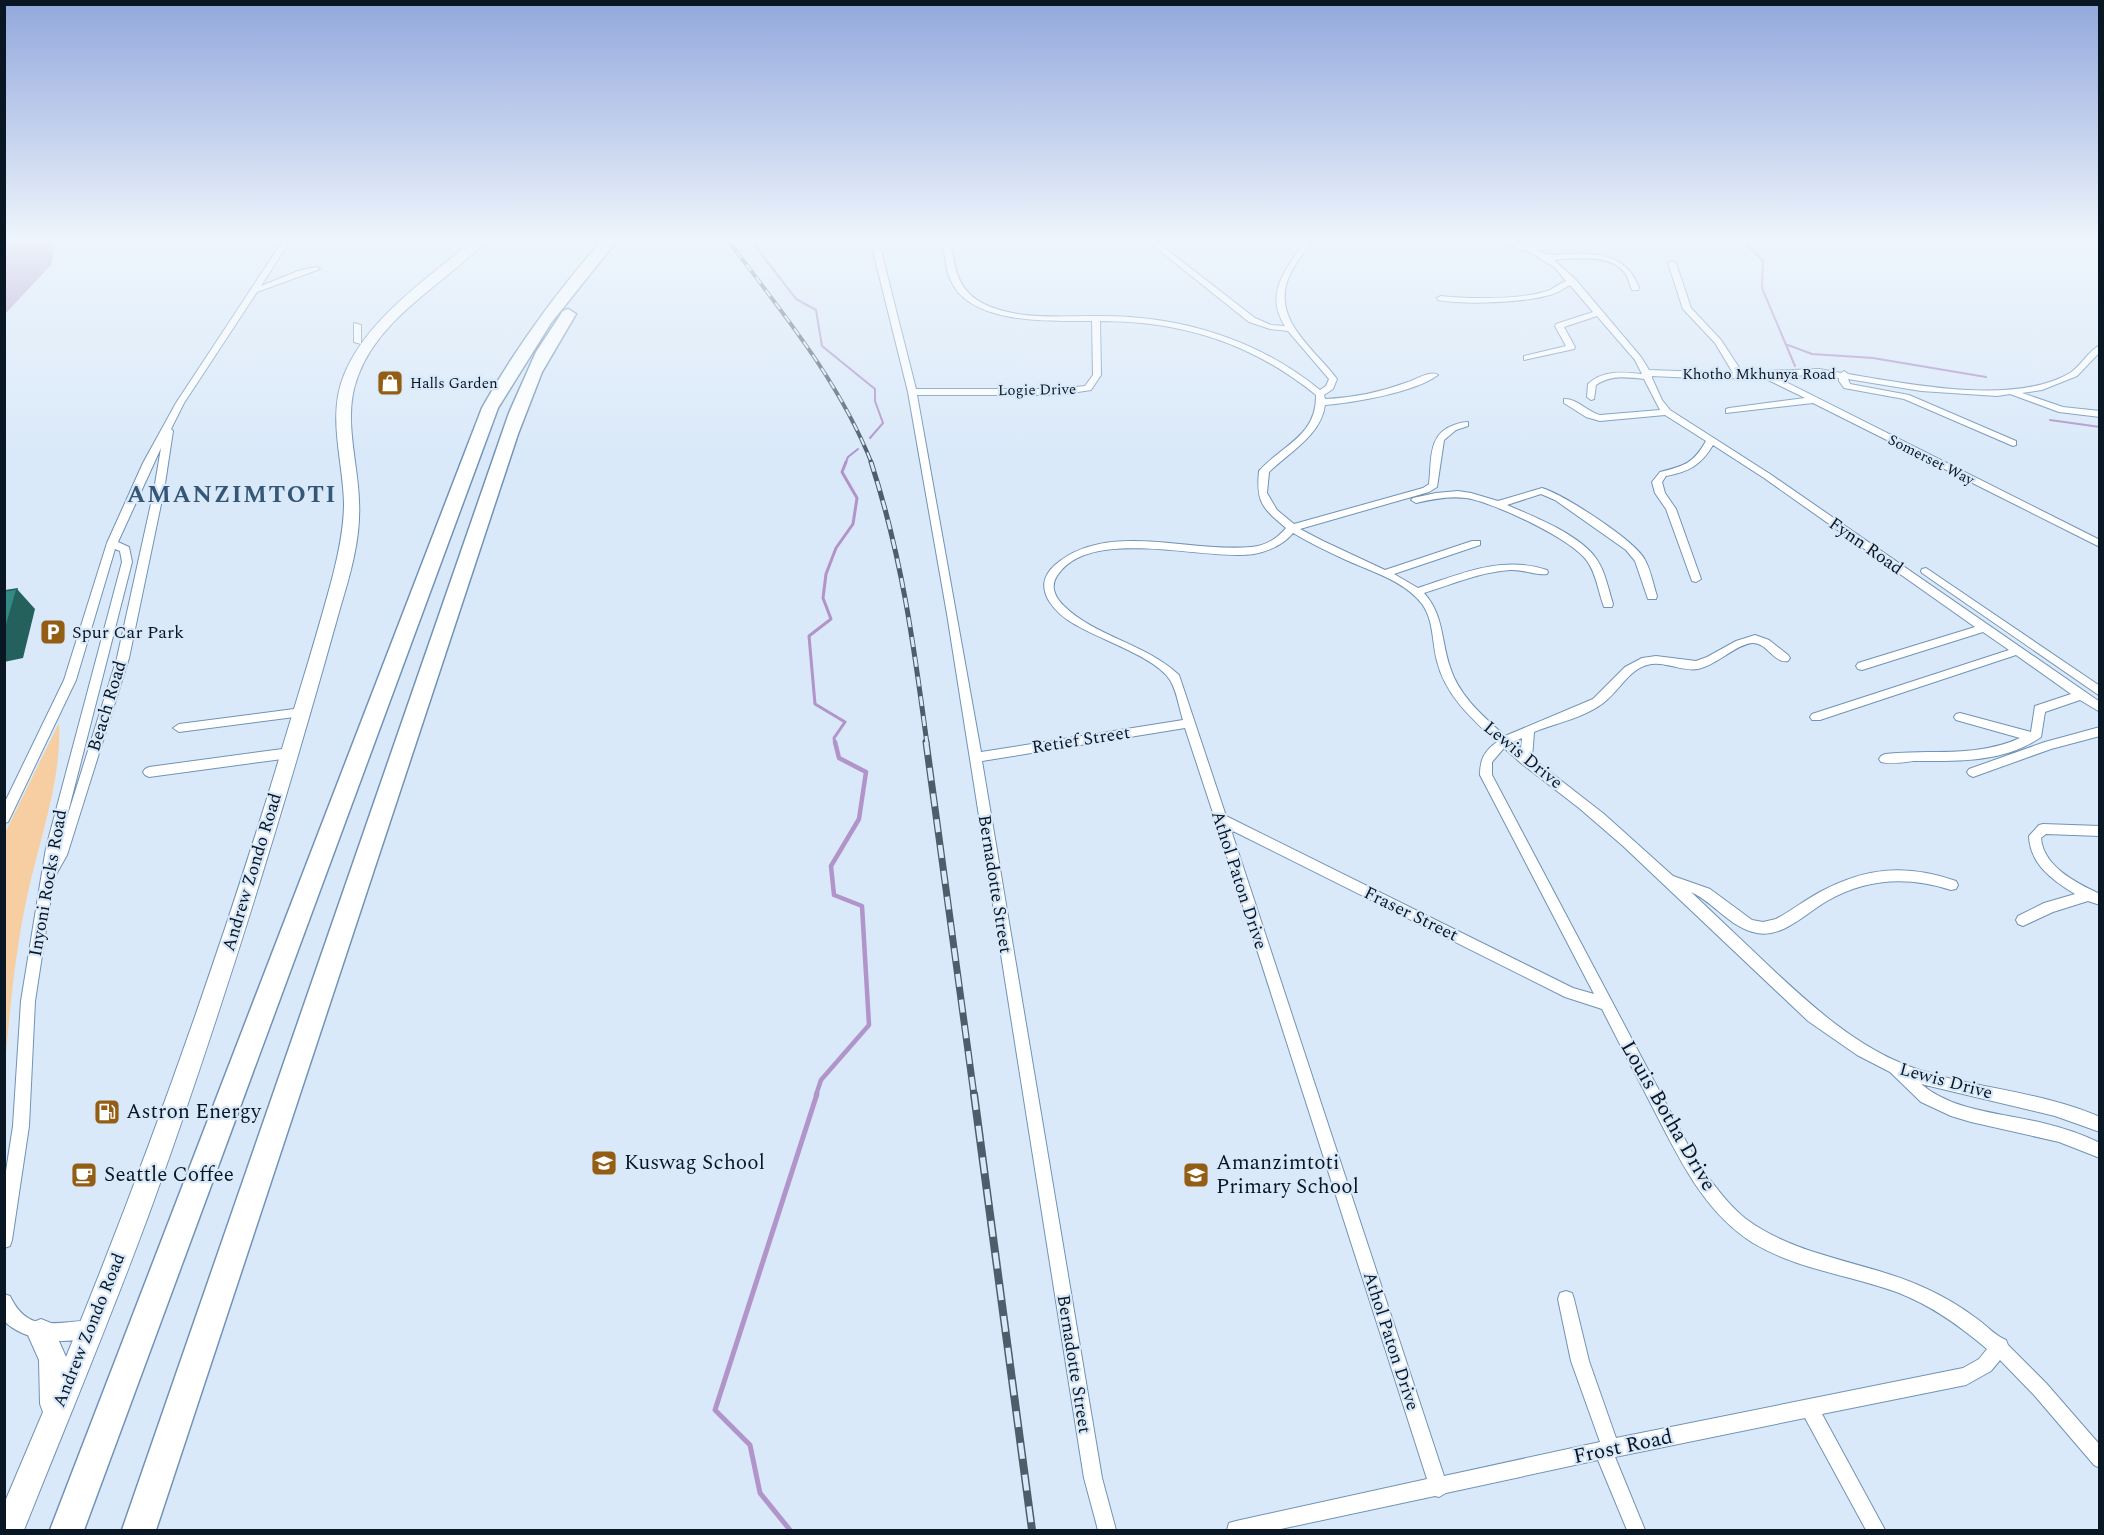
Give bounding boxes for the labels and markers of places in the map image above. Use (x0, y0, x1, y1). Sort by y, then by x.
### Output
shop icon: Halls Garden (375, 368, 405, 398)
place label: Halls Garden (410, 372, 498, 395)
parking icon: Spur Car Park (38, 617, 68, 647)
place label: Spur Car Park (72, 619, 184, 646)
place label: Astron Energy (126, 1096, 262, 1128)
fuel station icon: Astron Energy (92, 1097, 122, 1127)
place label: Kuswag School (624, 1147, 765, 1179)
place label: Amanzimtoti Primary School (1216, 1147, 1359, 1203)
school or university icon: Kuswag School (589, 1148, 619, 1178)
place label: Seattle Coffee (104, 1159, 234, 1191)
cafe icon: Seattle Coffee (69, 1160, 99, 1190)
school or university icon: Amanzimtoti Primary School (1181, 1160, 1211, 1190)

